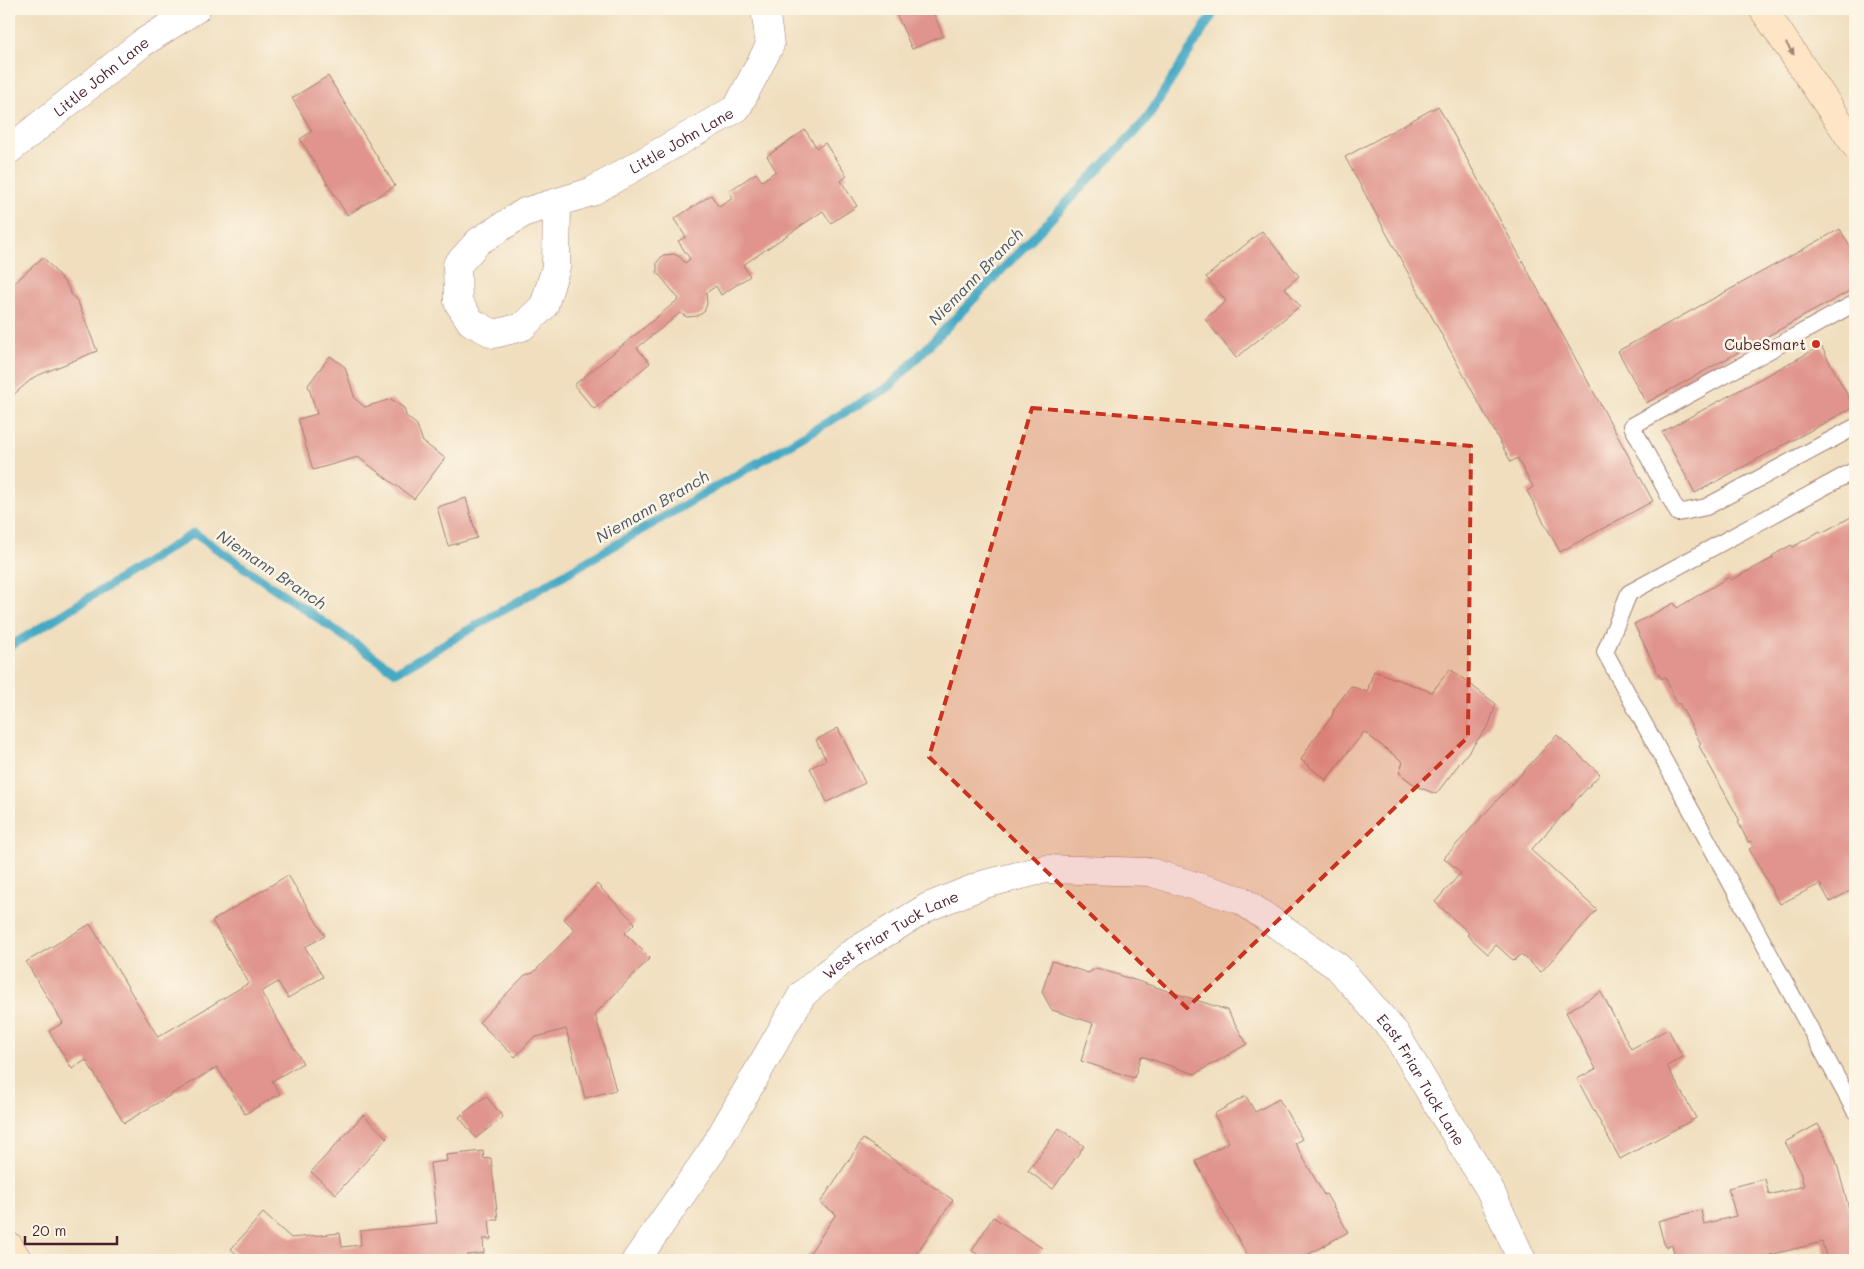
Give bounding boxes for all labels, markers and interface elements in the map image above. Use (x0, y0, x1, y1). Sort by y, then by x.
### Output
street label: Little John Lane (49, 32, 153, 121)
one-way arrow (1785, 42, 1795, 56)
street label: Little John Lane (626, 102, 737, 178)
water label: Niemann Branch (923, 223, 1027, 329)
place label: CubeSmart (1724, 334, 1806, 354)
marker: CubeSmart (1810, 338, 1822, 350)
water label: Niemann Branch (592, 465, 712, 547)
water label: Niemann Branch (213, 525, 331, 613)
street label: West Friar Tuck Lane (818, 886, 962, 983)
street label: East Friar Tuck Lane (1373, 1009, 1470, 1149)
scale bar (25, 1214, 118, 1246)
text: 20 m (32, 1220, 66, 1240)

